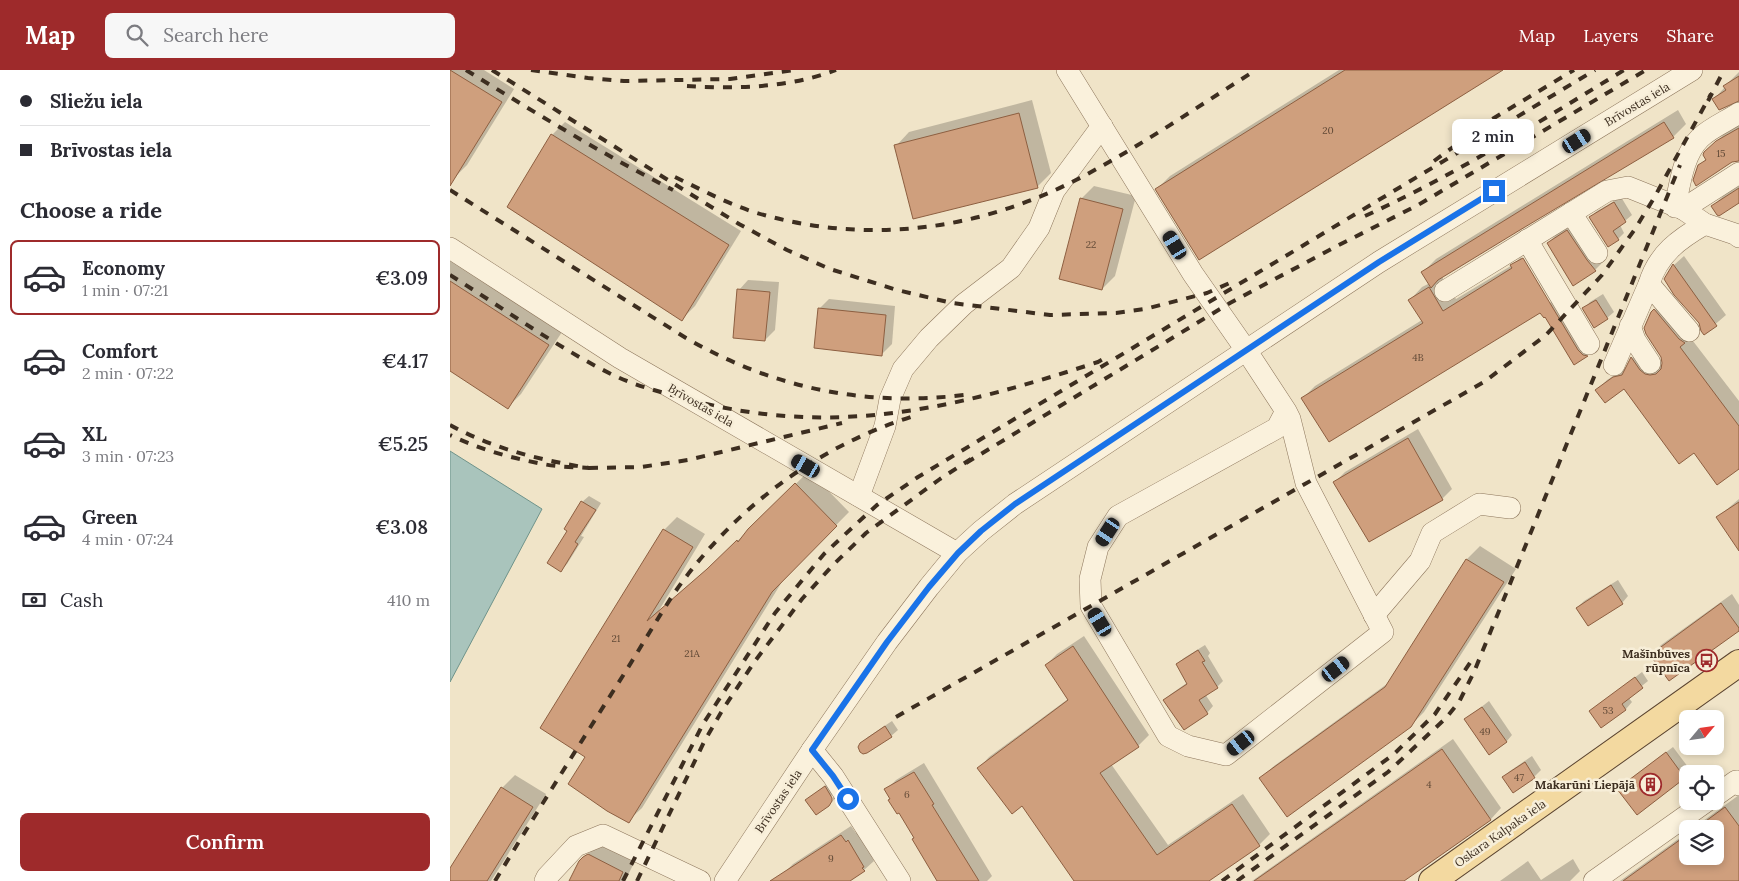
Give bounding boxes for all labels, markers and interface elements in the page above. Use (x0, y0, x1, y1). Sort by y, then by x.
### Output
search box (105, 13, 455, 58)
text: Map (25, 20, 75, 51)
icon: search (123, 21, 151, 49)
text: Search here (163, 23, 269, 47)
text: Map (1519, 24, 1555, 47)
text: Layers (1583, 24, 1638, 47)
text: Share (1666, 24, 1714, 47)
street label: Brīvostas iela (1602, 79, 1672, 129)
text: Sliežu iela (50, 89, 142, 113)
callout: 2 min (1453, 118, 1535, 154)
house number: 20 (1322, 124, 1334, 137)
text: 2 min (1472, 126, 1514, 146)
car (1560, 127, 1593, 155)
text: Brīvostas iela (50, 138, 172, 162)
house number: 15 (1716, 147, 1726, 160)
route end (1483, 180, 1505, 202)
text: Choose a ride (20, 196, 162, 224)
car (1160, 228, 1189, 262)
house number: 22 (1086, 238, 1096, 251)
icon: car (22, 255, 67, 300)
text: Economy (82, 256, 165, 280)
text: €3.09 (375, 266, 428, 290)
text: 1 min · 07:21 (82, 280, 168, 300)
icon: car (22, 338, 67, 383)
text: Comfort (82, 339, 158, 363)
text: €4.17 (382, 349, 428, 373)
house number: 4B (1412, 351, 1424, 364)
text: 2 min · 07:22 (82, 363, 174, 383)
street label: Brīvostas iela (665, 380, 737, 430)
icon: car (22, 421, 67, 466)
text: XL (82, 422, 107, 446)
text: €5.25 (378, 432, 428, 456)
text: 3 min · 07:23 (82, 446, 174, 466)
car (789, 452, 822, 480)
icon: car (22, 504, 67, 549)
text: Green (82, 505, 138, 529)
text: €3.08 (375, 515, 428, 539)
car (1093, 515, 1122, 549)
text: 4 min · 07:24 (82, 529, 174, 549)
icon: cash (20, 586, 48, 614)
text: Cash (60, 588, 103, 612)
text: 410 m (387, 590, 430, 610)
car (1085, 605, 1114, 639)
house number: 21 (611, 632, 621, 645)
place label: Mašīnbūves rūpnīca (1622, 646, 1691, 675)
house number: 21A (684, 647, 700, 660)
bus stop icon: Mašīnbūves rūpnīca (1694, 648, 1718, 672)
car (1319, 654, 1352, 684)
house number: 53 (1602, 704, 1614, 717)
north arrow (1679, 710, 1724, 755)
map controls (1679, 710, 1724, 865)
house number: 49 (1479, 725, 1491, 738)
car (1224, 728, 1257, 758)
button: locate (1679, 765, 1724, 810)
street label: Brīvostas iela (751, 766, 805, 836)
house number: 47 (1514, 771, 1524, 784)
building icon: Makarūni Liepājā (1639, 772, 1663, 796)
place label: Makarūni Liepājā (1535, 777, 1636, 792)
house number: 4 (1426, 778, 1432, 791)
route start (837, 788, 859, 810)
house number: 6 (904, 788, 910, 801)
street label: Oskara Kalpaka iela (1451, 796, 1549, 870)
button: Confirm (20, 813, 430, 871)
button: layers (1679, 820, 1724, 865)
house number: 9 (828, 852, 834, 865)

